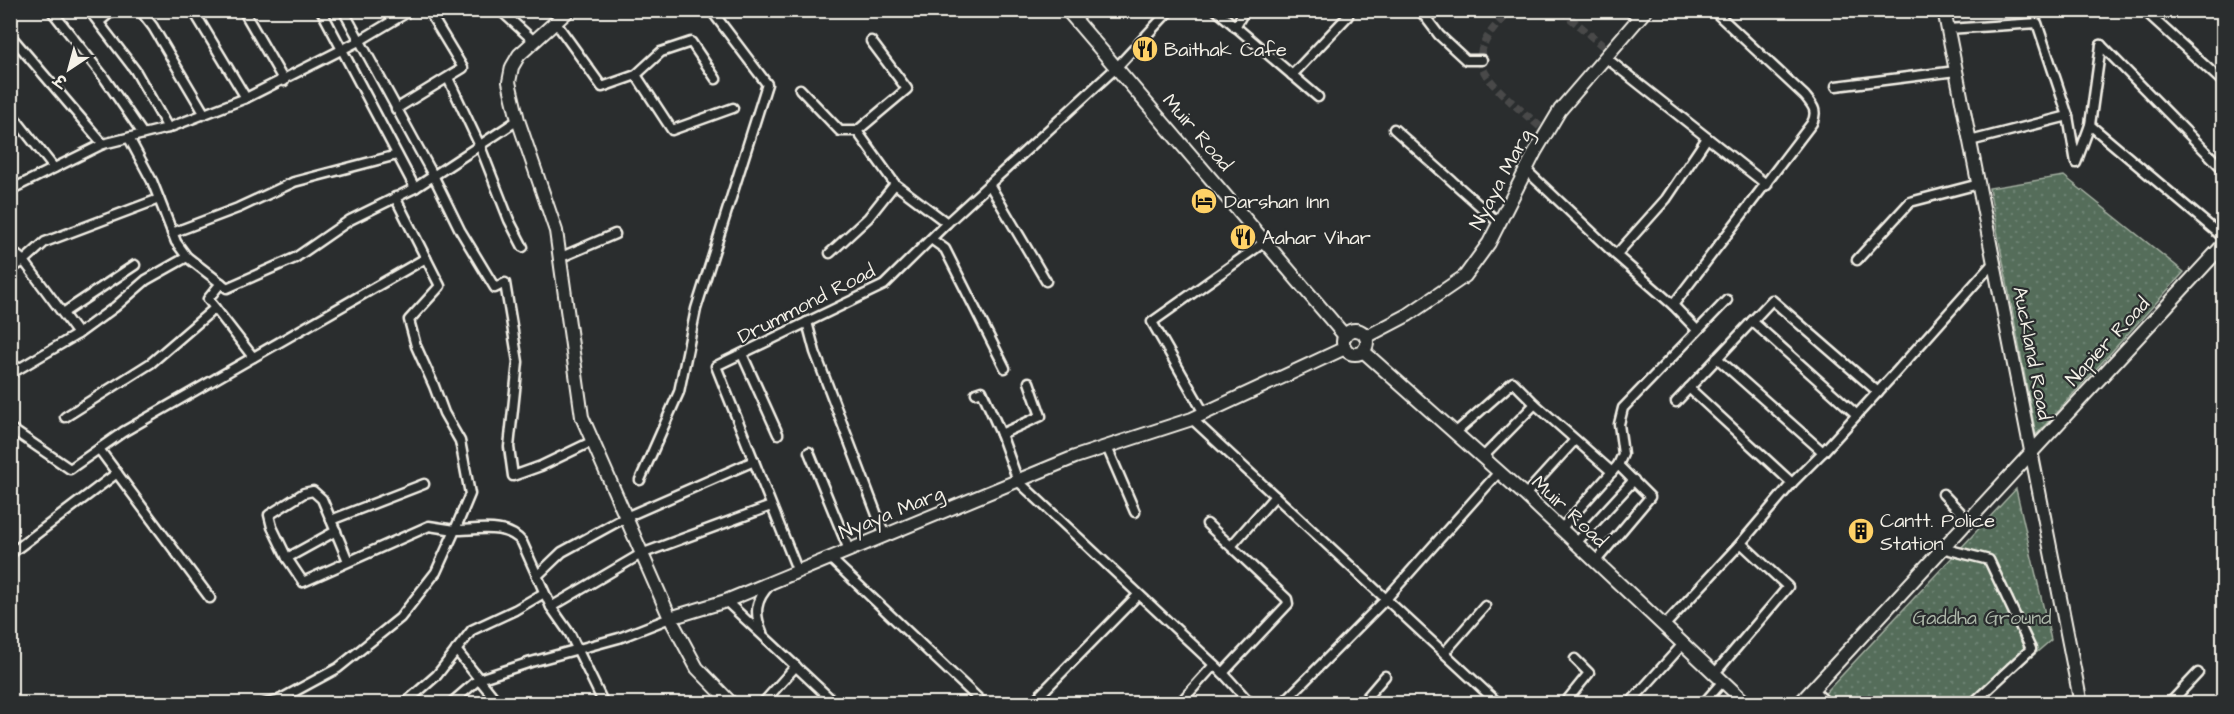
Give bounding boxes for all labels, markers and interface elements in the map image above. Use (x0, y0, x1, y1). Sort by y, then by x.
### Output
restaurant icon: Baithak Cafe (1130, 34, 1160, 64)
place label: Baithak Cafe (1164, 36, 1287, 64)
north arrow (39, 39, 99, 99)
text: उ (49, 68, 73, 94)
street label: Muir Road (1156, 88, 1239, 178)
street label: Nyaya Marg (1462, 124, 1540, 235)
hotel icon: Darshan Inn (1189, 186, 1219, 216)
place label: Darshan Inn (1224, 188, 1329, 216)
restaurant icon: Aahar Vihar (1228, 222, 1258, 252)
place label: Aahar Vihar (1262, 224, 1371, 252)
street label: Drummond Road (733, 257, 880, 351)
street label: Auckland Road (2005, 284, 2059, 422)
street label: Napier Road (2059, 291, 2156, 392)
street label: Muir Road (1525, 469, 1614, 554)
street label: Nyaya Marg (835, 479, 948, 548)
place label: Cantt. Police Station (1880, 507, 1995, 558)
building icon: Cantt. Police Station (1846, 516, 1876, 546)
park label: Gaddha Ground (1912, 604, 2052, 632)

